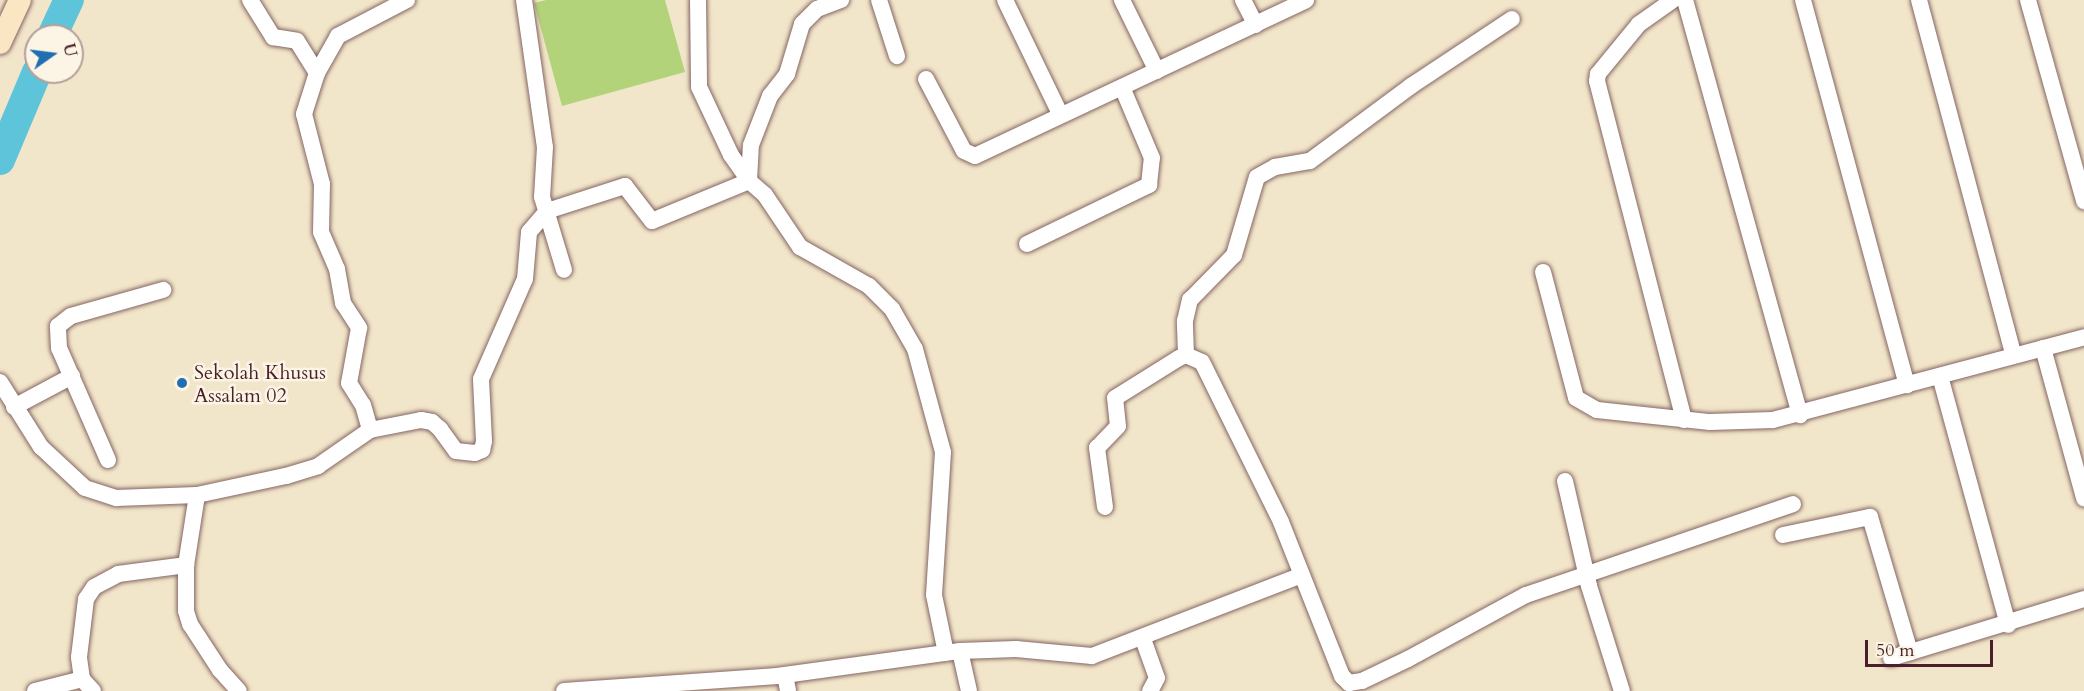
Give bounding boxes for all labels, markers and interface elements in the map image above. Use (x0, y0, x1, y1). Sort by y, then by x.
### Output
north arrow (24, 24, 84, 84)
text: U (57, 41, 82, 59)
place label: Sekolah Khusus Assalam 02 (194, 360, 326, 407)
marker: Sekolah Khusus Assalam 02 (175, 376, 189, 390)
scale bar (1868, 628, 1996, 666)
text: 50 m (1876, 638, 1915, 663)

